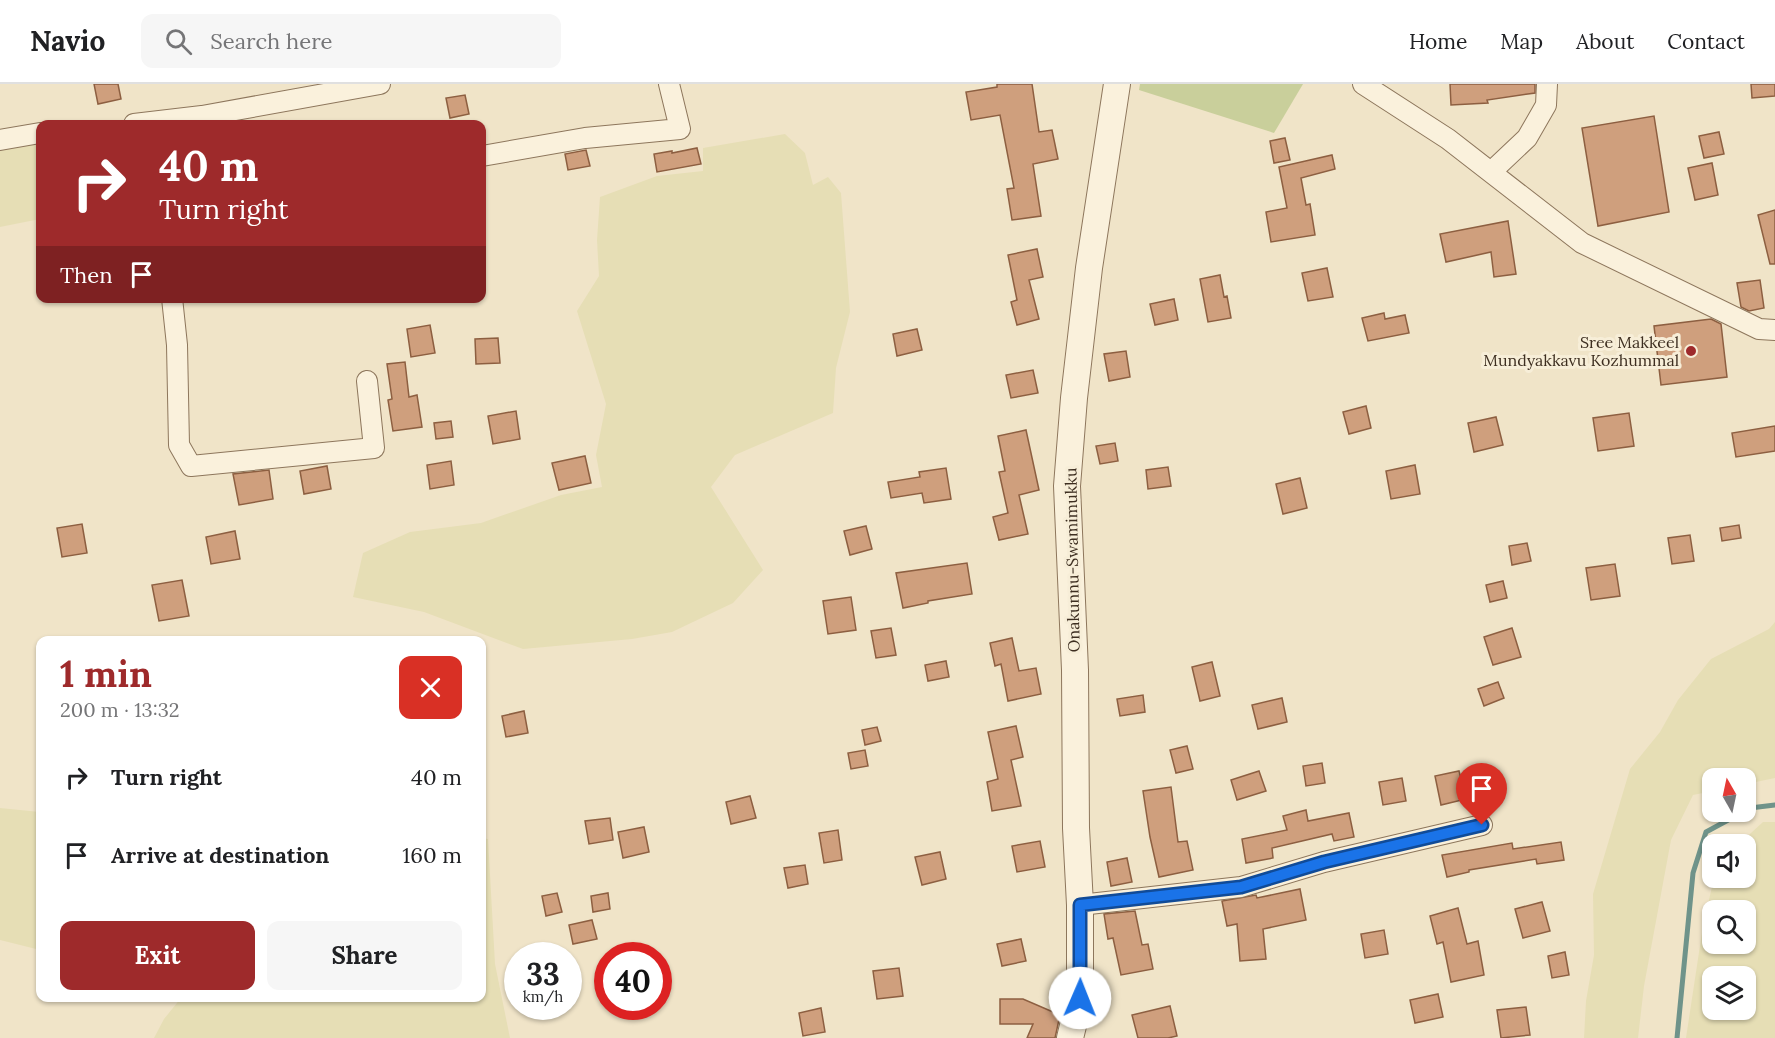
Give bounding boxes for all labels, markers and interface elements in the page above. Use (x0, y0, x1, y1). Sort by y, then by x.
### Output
search box (141, 14, 561, 68)
text: Navio (30, 23, 105, 59)
icon: search (162, 25, 195, 58)
text: Search here (210, 27, 332, 55)
text: Home (1409, 28, 1467, 55)
text: Map (1500, 28, 1543, 55)
text: About (1576, 28, 1634, 55)
text: Contact (1667, 28, 1745, 55)
text: 40 m (159, 139, 258, 193)
icon: right (60, 144, 138, 222)
text: Turn right (159, 192, 288, 226)
icon: arrive (125, 258, 158, 291)
text: Then (60, 261, 113, 289)
place label: Sree Makkeel Mundyakkavu Kozhummal (1483, 332, 1679, 370)
marker: Sree Makkeel Mundyakkavu Kozhummal (1684, 344, 1698, 358)
street label: Onakunnu-Swamimukku (1060, 467, 1084, 653)
text: 1 min (60, 651, 152, 697)
button: close (399, 656, 462, 719)
text: 200 m · 13:32 (60, 697, 180, 722)
icon: right (60, 761, 93, 794)
text: Turn right (111, 763, 222, 791)
text: 40 m (411, 763, 462, 791)
pin (1456, 763, 1507, 825)
north arrow (1702, 768, 1756, 822)
map controls (1702, 768, 1756, 1020)
icon: arrive (1465, 772, 1498, 805)
button: sound (1702, 834, 1756, 888)
icon: arrive (60, 839, 93, 872)
text: Arrive at destination (111, 841, 329, 869)
text: 160 m (402, 841, 462, 869)
button: search (1702, 900, 1756, 954)
button: Exit (60, 921, 255, 990)
button: Share (267, 921, 462, 990)
speed limit sign: 40 (594, 942, 672, 1020)
text: 33 (526, 955, 560, 993)
position arrow (1048, 966, 1112, 1030)
button: layers (1702, 966, 1756, 1020)
text: km/h (523, 987, 563, 1006)

